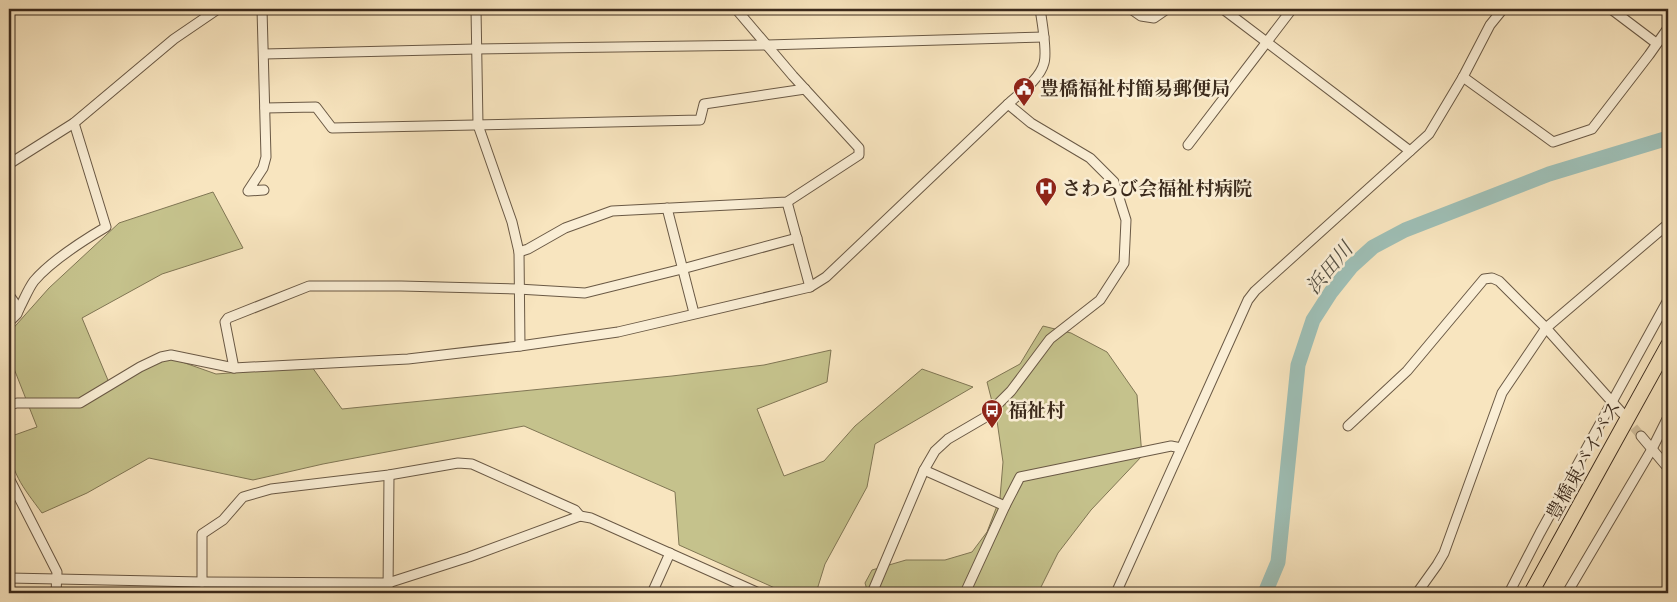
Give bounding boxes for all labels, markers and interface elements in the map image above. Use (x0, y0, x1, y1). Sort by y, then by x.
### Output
public building icon: 豊橋福祉村簡易郵便局 (1012, 76, 1036, 107)
place label: 豊橋福祉村簡易郵便局 (1040, 77, 1230, 104)
hospital icon: さわらび会福祉村病院 (1034, 176, 1058, 207)
place label: さわらび会福祉村病院 (1062, 177, 1252, 204)
water label: 浜田川 (1301, 236, 1363, 302)
street label: 豊橋東バイパス (1541, 397, 1629, 526)
bus stop icon: 福祉村 (980, 398, 1004, 429)
place label: 福祉村 (1008, 399, 1065, 426)

